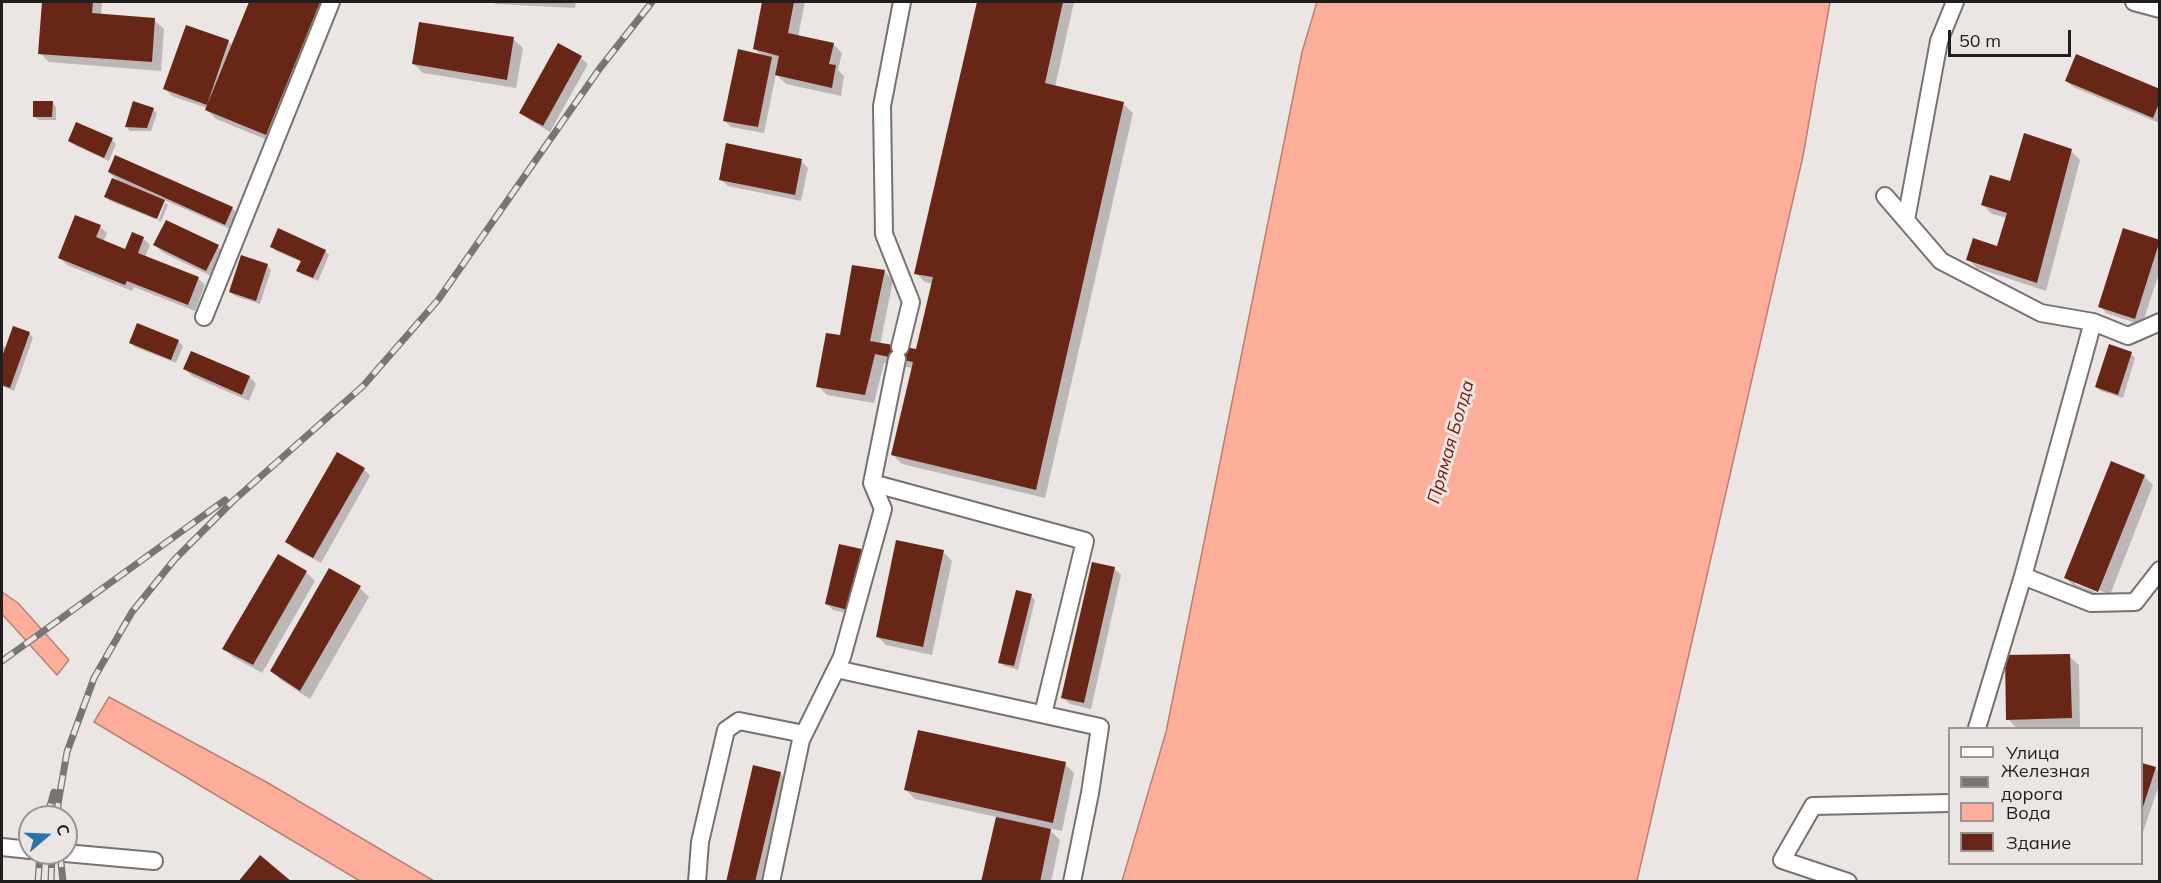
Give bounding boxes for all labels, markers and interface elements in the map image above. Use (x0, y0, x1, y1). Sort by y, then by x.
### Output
scale bar (1951, 18, 2074, 56)
text: 50 m (1959, 29, 2001, 52)
water label: Прямая Болда (1423, 378, 1479, 506)
legend (1948, 727, 2143, 865)
text: Улица (2006, 741, 2060, 764)
text: Железная дорога (2001, 759, 2090, 805)
text: Вода (2006, 801, 2051, 824)
north arrow (18, 805, 78, 865)
text: С (52, 821, 74, 838)
text: Здание (2006, 831, 2071, 854)

